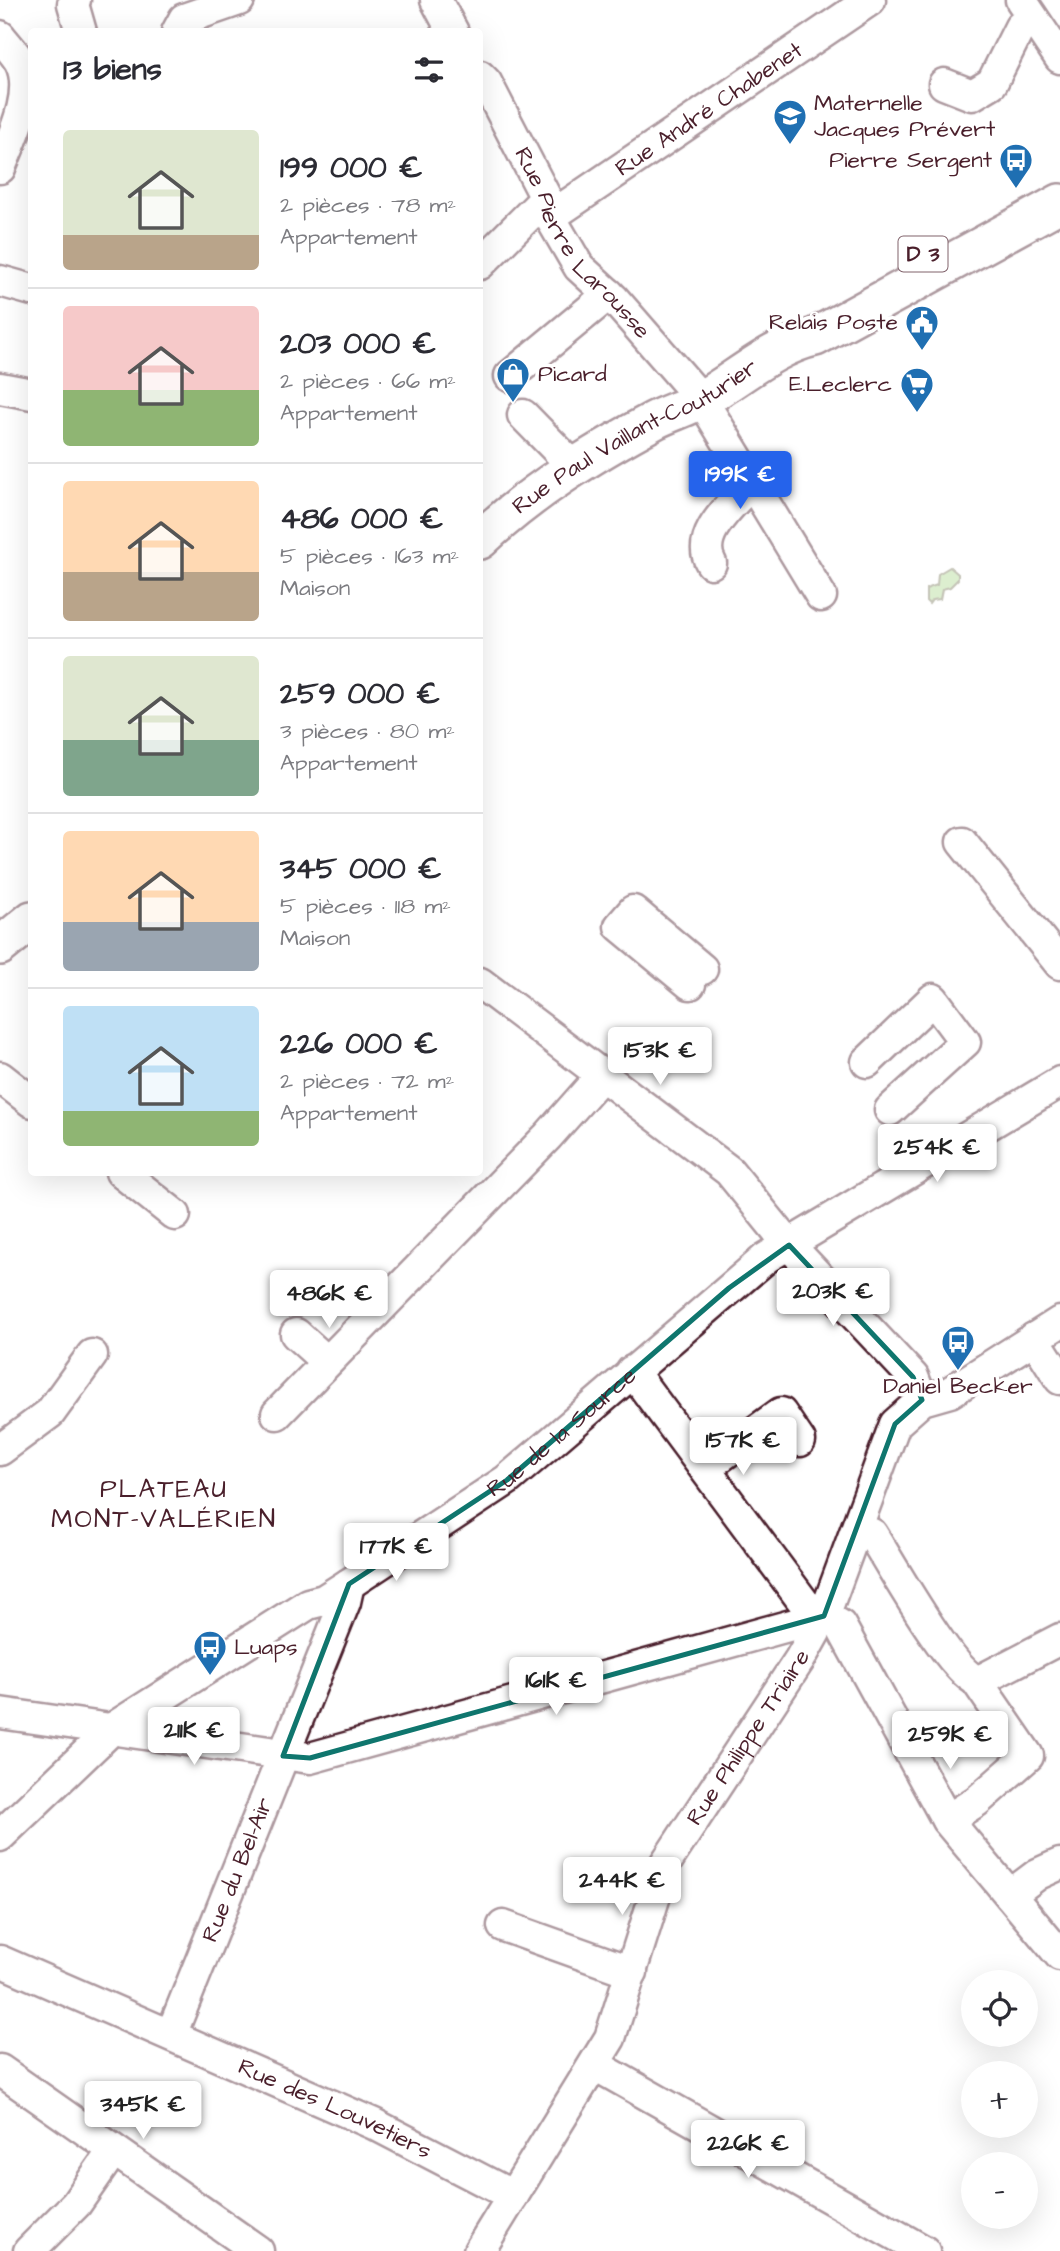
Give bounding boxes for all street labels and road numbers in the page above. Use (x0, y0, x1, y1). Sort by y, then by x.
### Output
street label: Rue André Chabenet (609, 34, 810, 184)
street label: Rue Pierre Larousse (506, 142, 658, 346)
road number: D 3 (898, 236, 948, 272)
street label: Rue Paul Vaillant-Couturier (505, 351, 764, 522)
street label: Rue de la Source (481, 1360, 643, 1505)
street label: Rue Philippe Triaire (679, 1644, 818, 1832)
street label: Rue du Bel-Air (194, 1793, 281, 1947)
street label: Rue des Louvetiers (233, 2051, 437, 2167)

